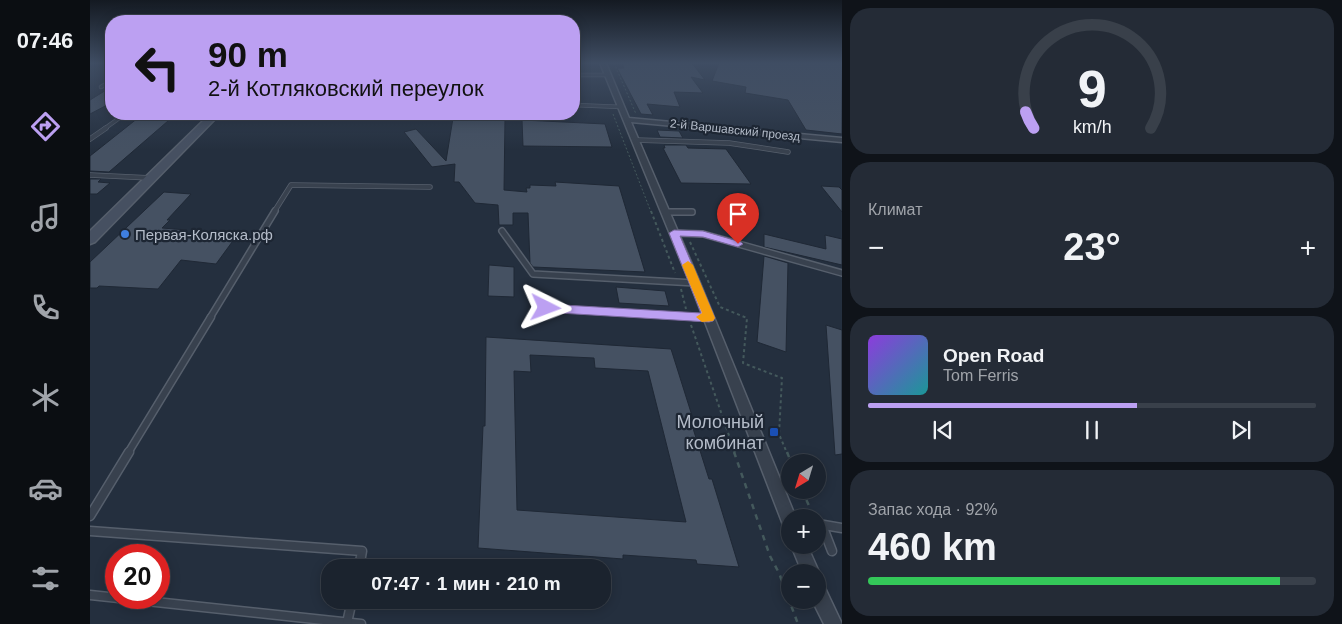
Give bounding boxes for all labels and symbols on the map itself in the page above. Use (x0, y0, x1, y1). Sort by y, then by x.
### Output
street label: 2-й Варшавский проезд (669, 116, 801, 144)
pin (717, 193, 759, 244)
place label: Первая-Коляска.рф (135, 226, 273, 243)
marker: Первая-Коляска.рф (119, 228, 131, 240)
position arrow (519, 281, 571, 333)
place label: Молочный комбинат (677, 412, 764, 453)
marker: Молочный комбинат (768, 426, 780, 438)
north arrow (781, 454, 826, 499)
speed limit sign: 20 (105, 544, 170, 609)

